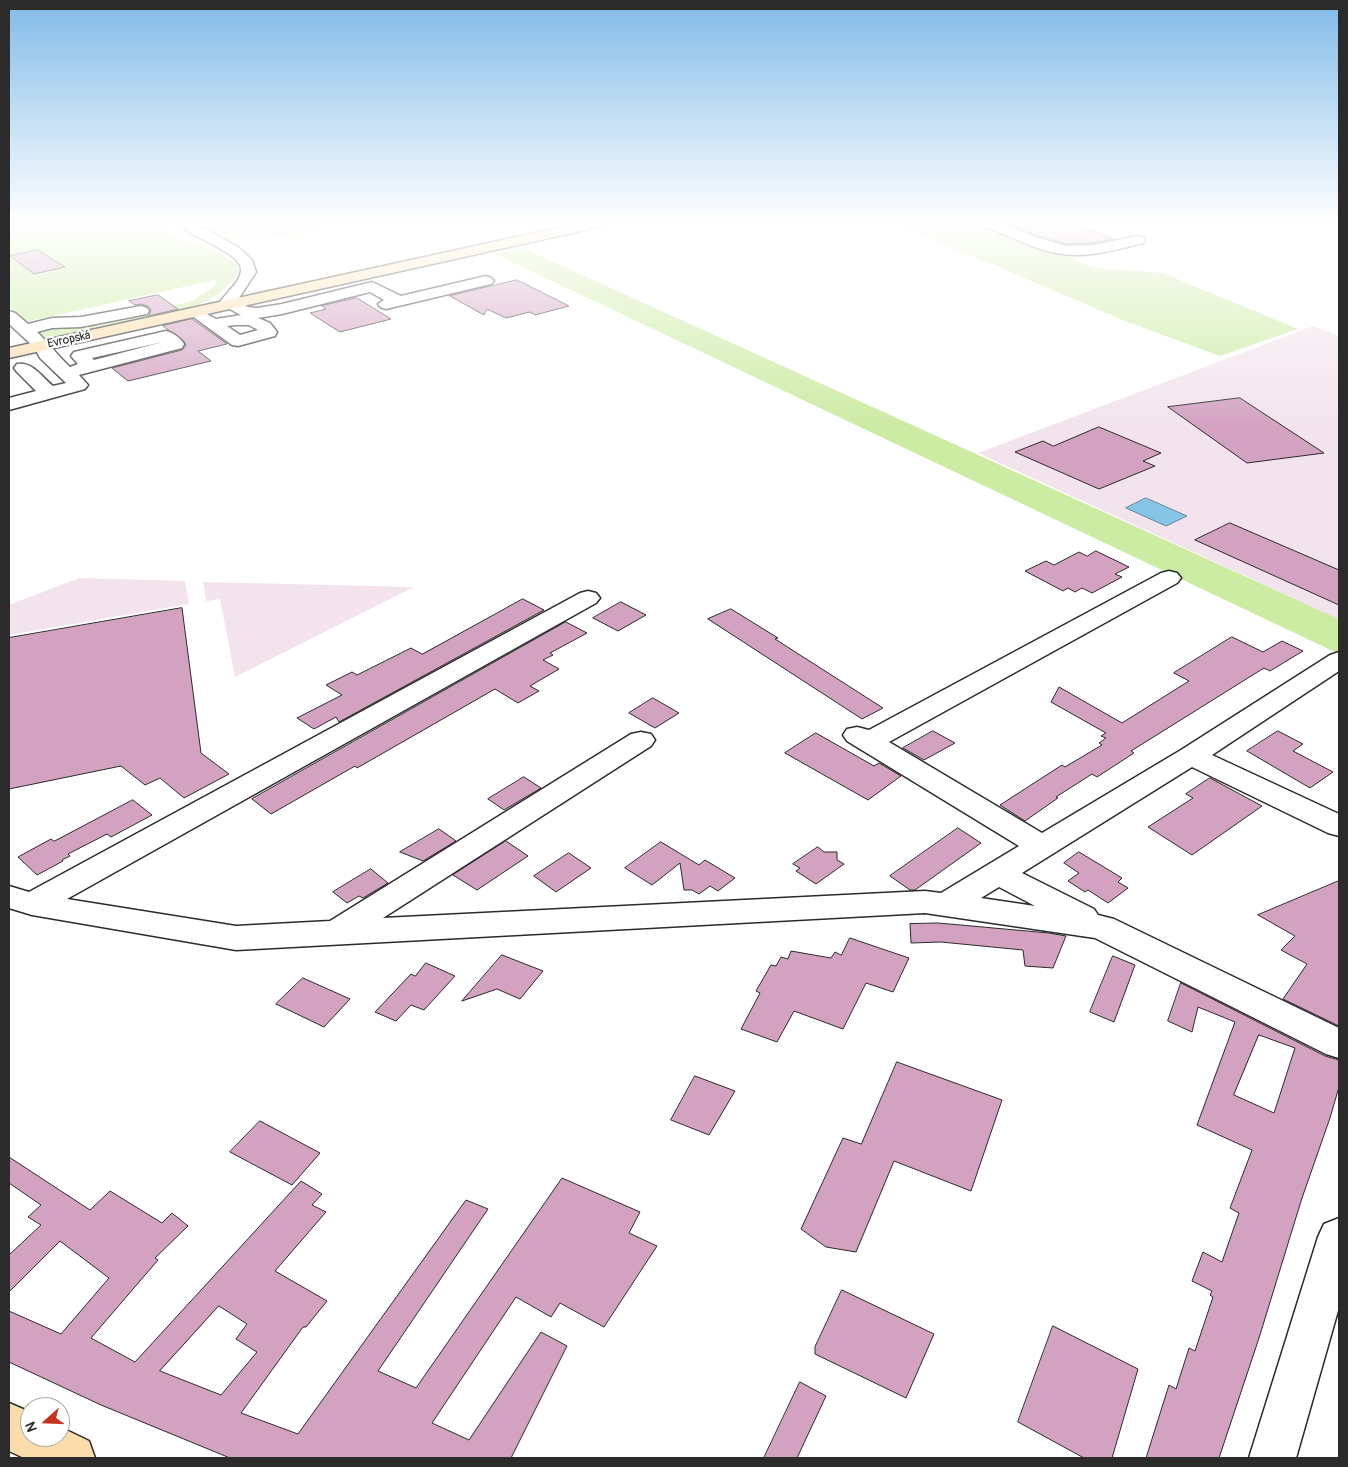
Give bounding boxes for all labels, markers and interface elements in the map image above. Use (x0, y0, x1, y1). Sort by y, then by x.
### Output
street label: Evropská (46, 328, 92, 352)
north arrow (20, 1397, 70, 1447)
text: N (22, 1420, 41, 1434)

